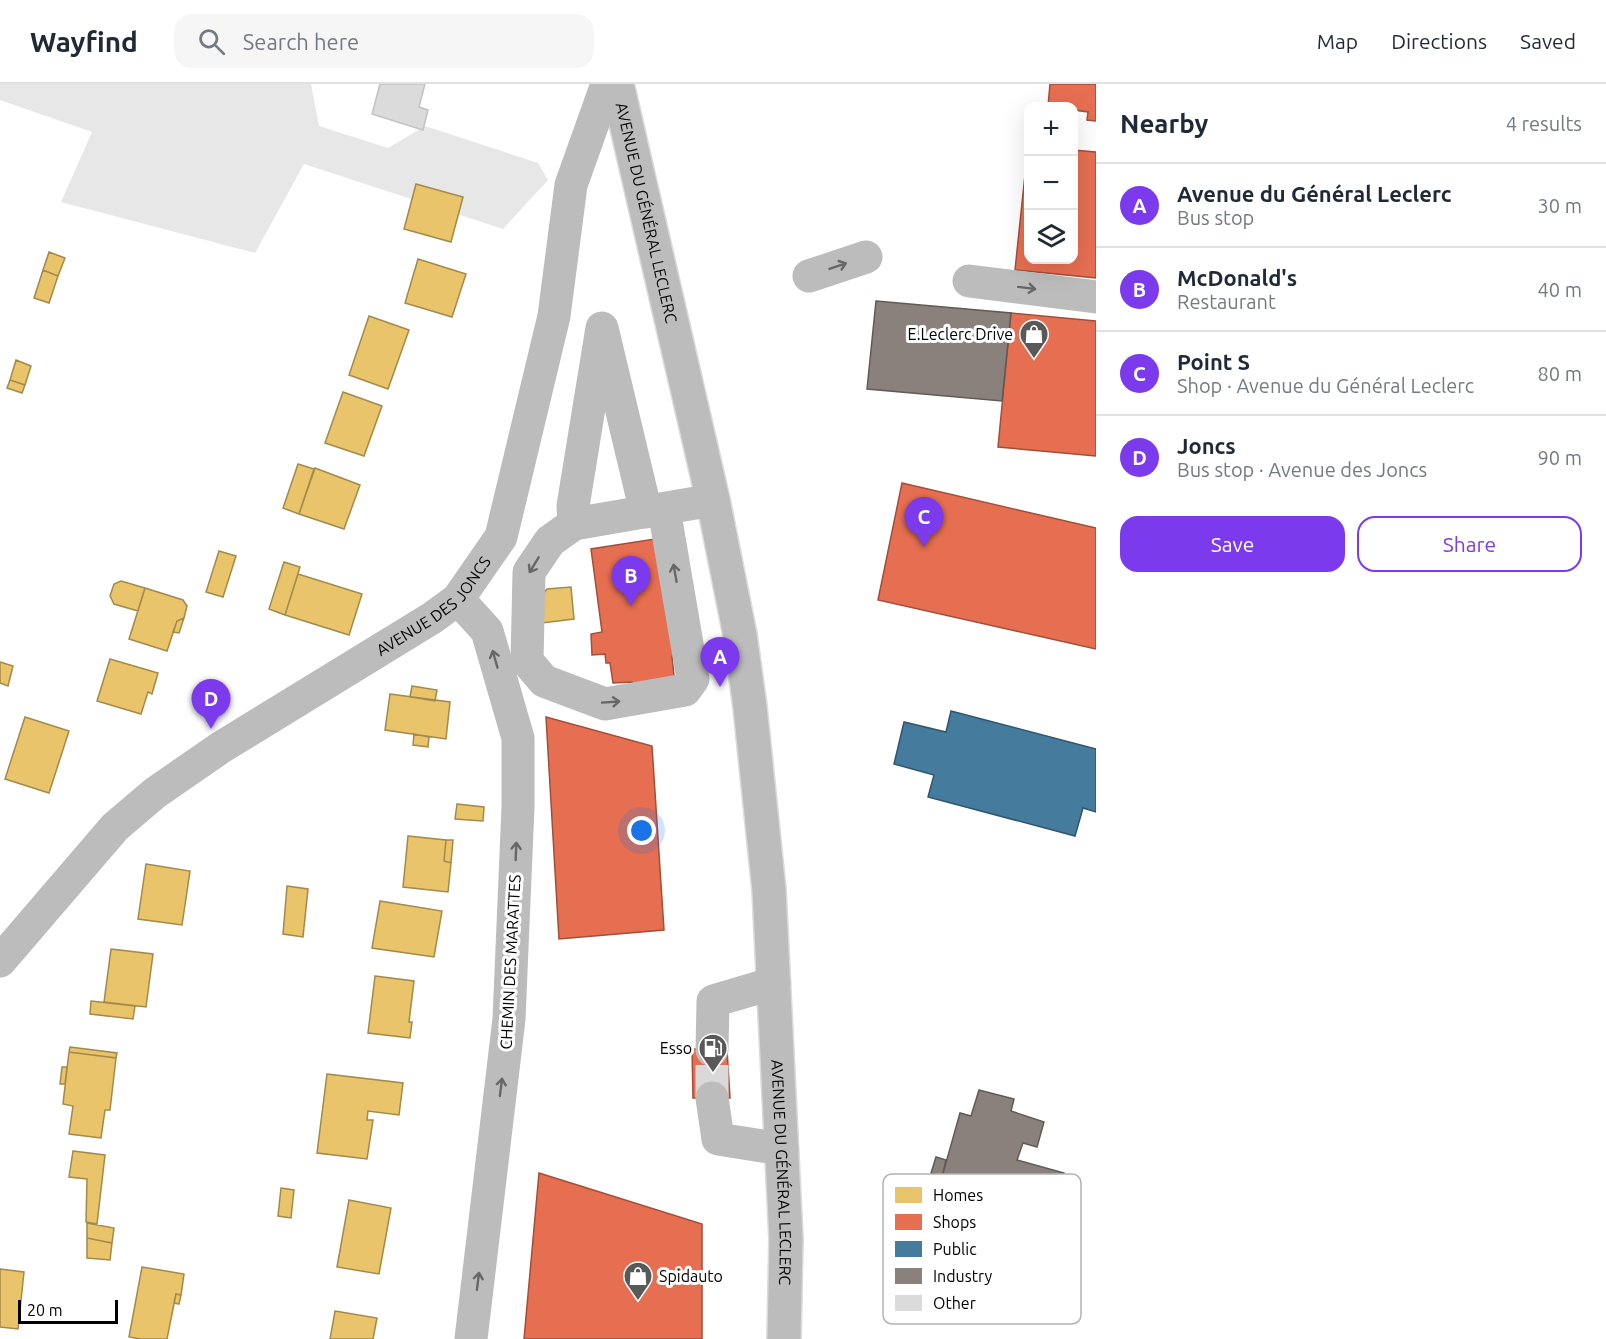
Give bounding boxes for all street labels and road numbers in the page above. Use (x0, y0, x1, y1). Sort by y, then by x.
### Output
street label: AVENUE DU GÉNÉRAL LECLERC (613, 101, 681, 325)
street label: AVENUE DES JONCS (373, 553, 494, 659)
street label: CHEMIN DES MARATTES (496, 874, 524, 1050)
street label: AVENUE DU GÉNÉRAL LECLERC (768, 1059, 795, 1286)

